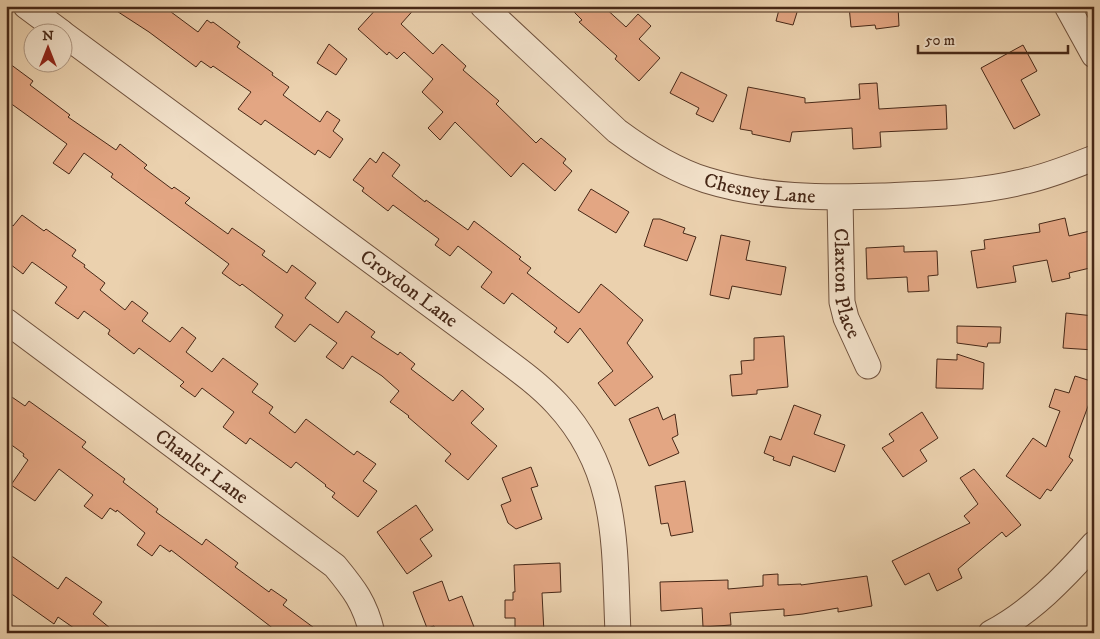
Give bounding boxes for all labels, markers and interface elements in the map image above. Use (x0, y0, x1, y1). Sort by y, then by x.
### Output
north arrow (22, 22, 72, 72)
scale bar (918, 22, 1068, 54)
text: N (42, 27, 54, 45)
text: 50 m (925, 31, 955, 50)
street label: Chesney Lane (701, 168, 816, 209)
street label: Claxton Place (828, 228, 866, 343)
street label: Croydon Lane (355, 244, 463, 333)
street label: Chanler Lane (150, 424, 253, 510)

